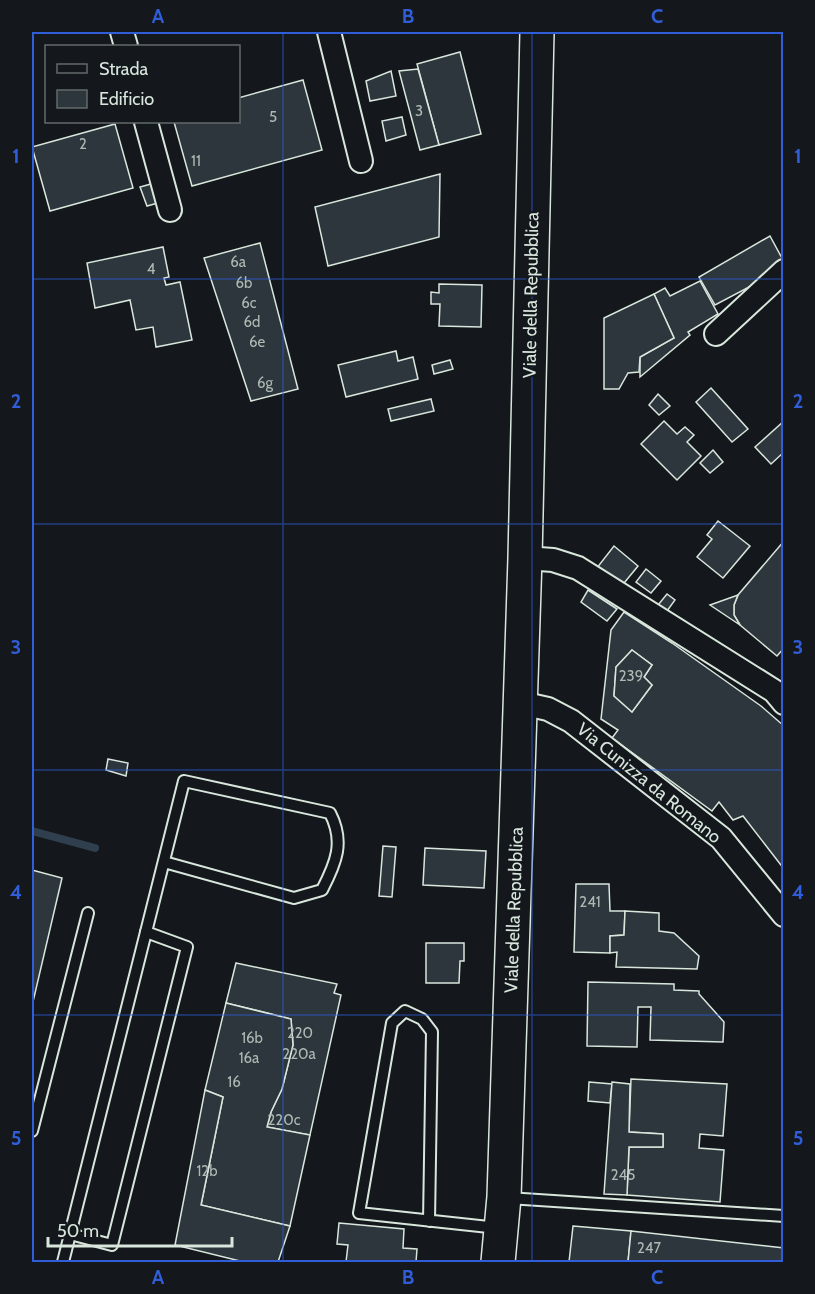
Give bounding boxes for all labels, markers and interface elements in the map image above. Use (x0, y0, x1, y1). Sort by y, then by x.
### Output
text: A (152, 4, 165, 28)
text: B (402, 4, 414, 28)
text: C (651, 4, 663, 28)
legend (45, 45, 240, 123)
text: Strada (99, 58, 149, 80)
text: Edificio (99, 88, 154, 110)
house number: 3 (415, 102, 423, 120)
house number: 5 (269, 108, 277, 126)
house number: 2 (79, 135, 87, 153)
text: 1 (12, 144, 20, 168)
text: 1 (794, 144, 802, 168)
house number: 11 (191, 152, 201, 170)
street label: Viale della Repubblica (519, 211, 543, 378)
house number: 6a (230, 253, 247, 271)
house number: 4 (147, 260, 156, 278)
house number: 6b (236, 274, 252, 292)
house number: 6c (241, 294, 257, 312)
house number: 6d (244, 313, 260, 331)
house number: 6e (249, 333, 265, 351)
house number: 6g (257, 374, 274, 392)
text: 2 (11, 389, 21, 413)
text: 2 (793, 389, 803, 413)
text: 3 (11, 635, 21, 659)
text: 3 (793, 635, 803, 659)
house number: 239 (619, 667, 643, 685)
street label: Via Cunizza da Romano (572, 718, 726, 848)
street label: Viale della Repubblica (500, 826, 528, 993)
text: 4 (10, 880, 22, 904)
text: 4 (792, 880, 804, 904)
house number: 241 (579, 893, 601, 911)
house number: 220 (287, 1024, 313, 1042)
house number: 16b (241, 1029, 263, 1047)
house number: 220a (282, 1045, 316, 1063)
house number: 16a (239, 1049, 260, 1067)
house number: 16 (227, 1073, 241, 1091)
house number: 220c (268, 1111, 301, 1129)
text: 5 (11, 1126, 21, 1150)
text: 5 (793, 1126, 803, 1150)
house number: 12b (196, 1162, 218, 1180)
house number: 245 (611, 1166, 635, 1184)
scale bar (48, 1210, 232, 1248)
text: 50 m (57, 1220, 99, 1242)
house number: 247 (637, 1239, 661, 1257)
text: A (152, 1265, 165, 1289)
text: B (402, 1265, 414, 1289)
text: C (651, 1265, 663, 1289)

